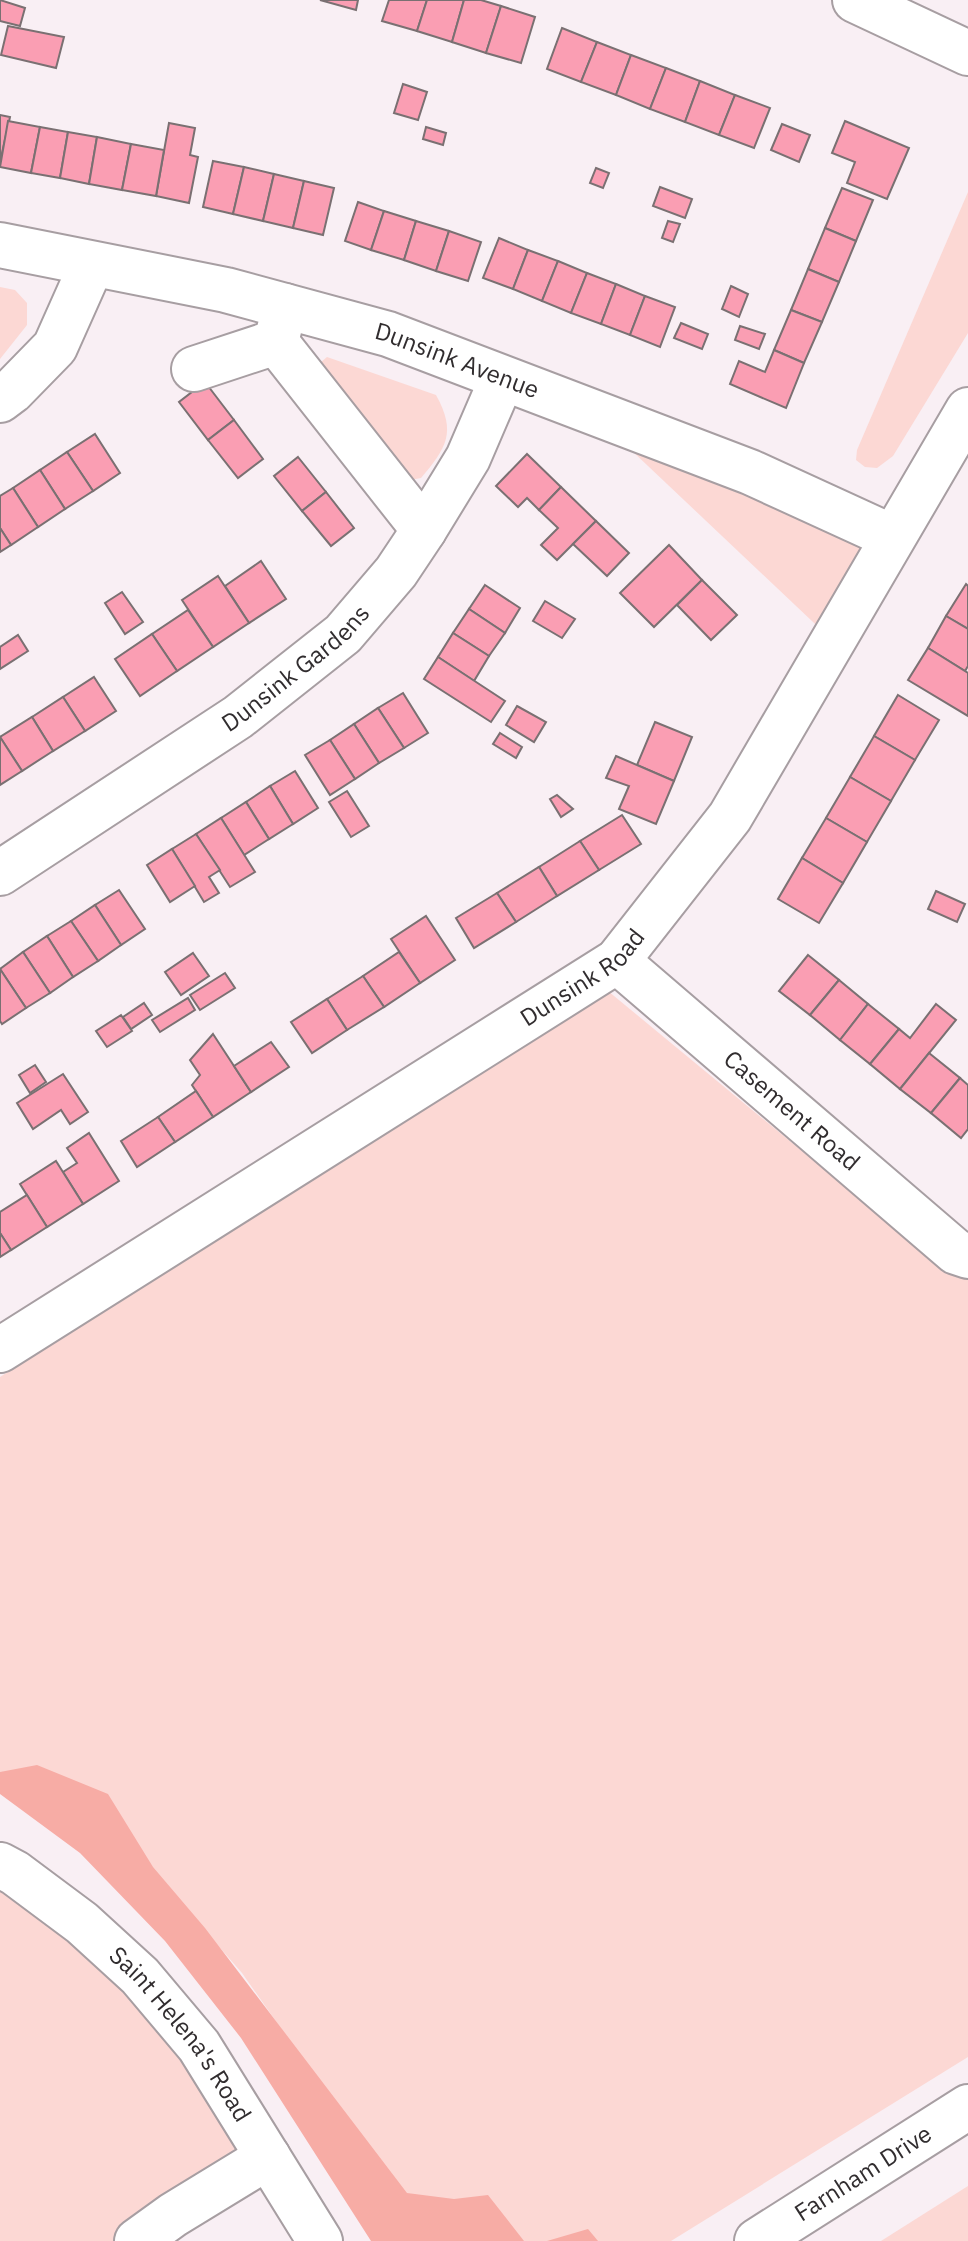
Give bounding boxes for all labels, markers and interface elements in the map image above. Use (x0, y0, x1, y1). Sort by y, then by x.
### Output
street label: Dunsink Avenue (372, 314, 544, 405)
street label: Dunsink Gardens (215, 598, 376, 739)
street label: Dunsink Road (514, 922, 651, 1033)
street label: Casement Road (717, 1043, 867, 1177)
street label: Saint Helena's Road (103, 1939, 259, 2128)
street label: Farnham Drive (788, 2117, 937, 2228)

